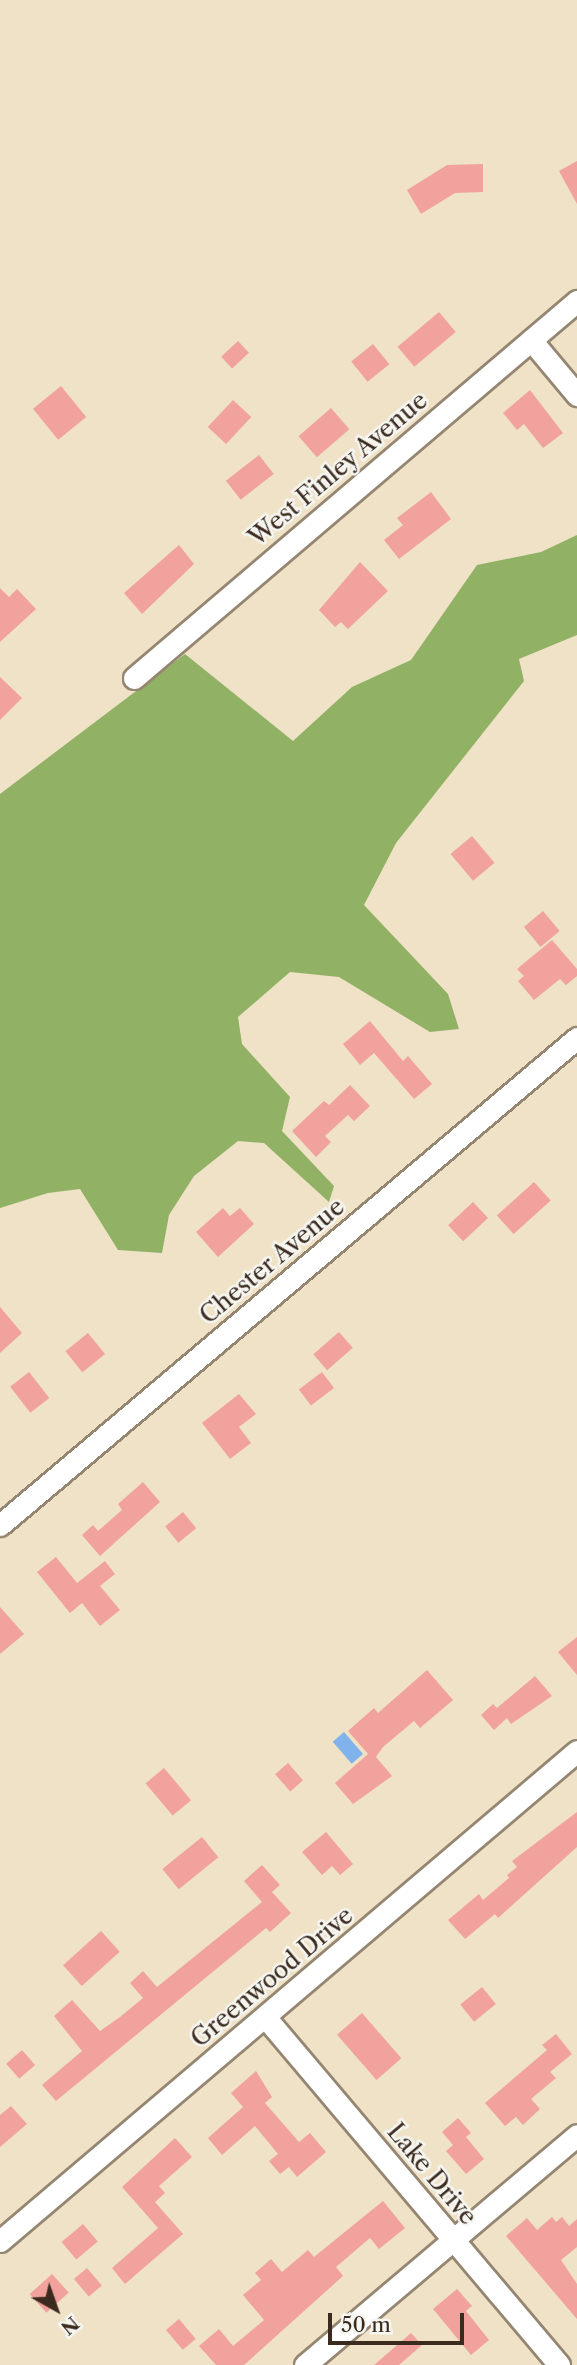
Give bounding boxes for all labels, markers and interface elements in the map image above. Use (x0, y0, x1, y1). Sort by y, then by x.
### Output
street label: West Finley Avenue (242, 385, 434, 553)
street label: Chester Avenue (193, 1192, 351, 1330)
street label: Greenwood Drive (185, 1901, 359, 2053)
street label: Lake Drive (381, 2117, 483, 2231)
north arrow (21, 2274, 91, 2344)
scale bar (332, 2298, 468, 2342)
text: N (56, 2311, 84, 2340)
text: 50 m (341, 2312, 391, 2337)

